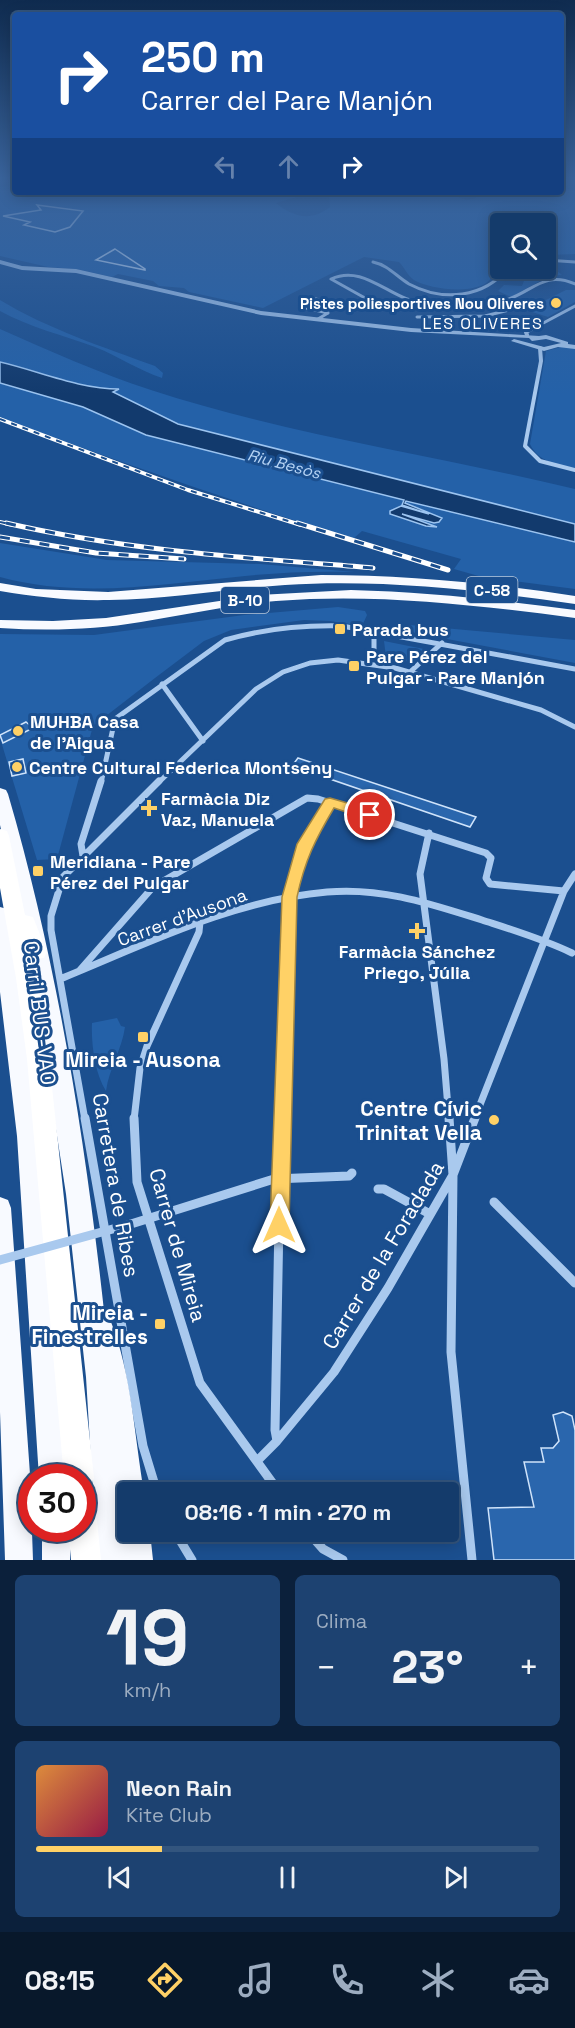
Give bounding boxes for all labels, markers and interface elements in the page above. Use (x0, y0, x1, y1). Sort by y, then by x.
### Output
text: 250 m (141, 31, 265, 84)
icon: right (42, 36, 120, 114)
text: Carrer del Pare Manjón (141, 83, 433, 118)
icon: left (209, 150, 242, 183)
icon: ahead (272, 150, 305, 183)
icon: right (335, 150, 368, 183)
map controls (490, 213, 556, 279)
button: search (490, 213, 556, 279)
place label: Pistes poliesportives Nou Oliveres (300, 294, 544, 313)
marker: Pistes poliesportives Nou Oliveres (549, 296, 563, 310)
district label: LES OLIVERES (423, 313, 543, 334)
water label: Riu Besòs (245, 444, 323, 484)
road number: C-58 (466, 577, 518, 603)
road number: B-10 (221, 587, 269, 613)
place label: Parada bus (352, 618, 449, 641)
marker: Parada bus (333, 622, 347, 636)
place label: Pare Pérez del Pulgar - Pare Manjón (366, 645, 545, 689)
marker: Pare Pérez del Pulgar - Pare Manjón (347, 659, 361, 673)
place label: MUHBA Casa de l'Aigua (30, 710, 140, 754)
marker: MUHBA Casa de l'Aigua (11, 724, 25, 738)
place label: Centre Cultural Federica Montseny (29, 756, 332, 779)
marker: Centre Cultural Federica Montseny (10, 760, 24, 774)
place label: Farmàcia Diz Vaz, Manuela (161, 787, 275, 831)
pin (344, 789, 395, 840)
icon: arrive (353, 798, 386, 831)
marker: Farmàcia Diz Vaz, Manuela (142, 801, 156, 815)
place label: Meridiana - Pare Pérez del Pulgar (50, 850, 191, 894)
marker: Meridiana - Pare Pérez del Pulgar (31, 864, 45, 878)
street label: Carrer d'Ausona (114, 883, 250, 951)
marker: Farmàcia Sánchez Priego, Júlia (410, 924, 424, 938)
street label: Carril BUS-VAO (18, 939, 62, 1087)
place label: Farmàcia Sánchez Priego, Júlia (339, 940, 495, 984)
marker: Mireia - Ausona (136, 1030, 150, 1044)
place label: Mireia - Ausona (65, 1046, 221, 1073)
street label: Carretera de Ribes (87, 1091, 145, 1279)
place label: Centre Cívic Trinitat Vella (355, 1095, 482, 1146)
marker: Centre Cívic Trinitat Vella (487, 1113, 501, 1127)
street label: Carrer de la Foradada (316, 1156, 450, 1354)
street label: Carrer de Mireia (143, 1165, 213, 1325)
position arrow (247, 1193, 311, 1257)
place label: Mireia - Finestrelles (31, 1299, 148, 1350)
marker: Mireia - Finestrelles (153, 1317, 167, 1331)
speed limit sign: 30 (18, 1464, 96, 1542)
text: 08:16 · 1 min · 270 m (185, 1498, 391, 1526)
text: 19 (106, 1588, 189, 1688)
text: Clima (316, 1608, 367, 1634)
text: 23° (392, 1639, 463, 1696)
text: − (316, 1647, 336, 1689)
text: + (519, 1647, 539, 1689)
text: km/h (124, 1677, 171, 1703)
text: Neon Rain (126, 1774, 232, 1802)
text: Kite Club (126, 1802, 212, 1828)
icon: previous (103, 1861, 136, 1894)
icon: pause (271, 1861, 304, 1894)
icon: next (439, 1861, 472, 1894)
icon: directions (144, 1959, 186, 2001)
icon: music (235, 1959, 277, 2001)
icon: phone (326, 1959, 368, 2001)
icon: climate (417, 1959, 459, 2001)
icon: car (508, 1959, 550, 2001)
text: 08:15 (25, 1963, 95, 1998)

